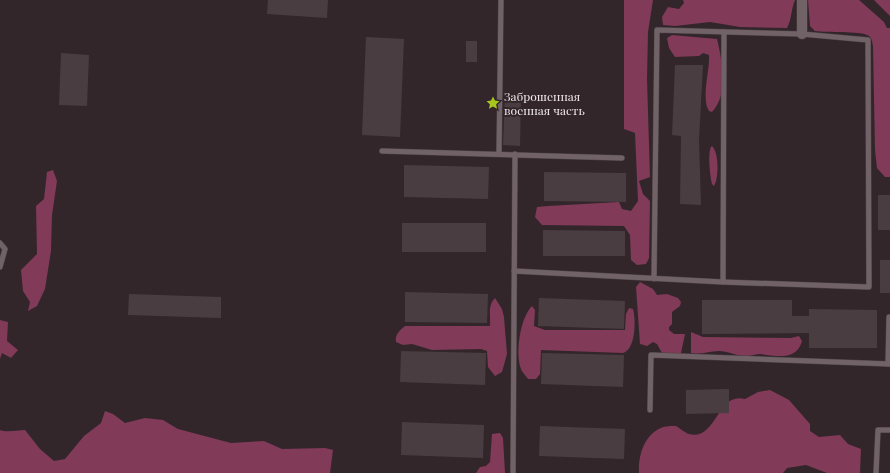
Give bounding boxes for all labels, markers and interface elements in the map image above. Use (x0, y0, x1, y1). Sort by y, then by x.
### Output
place label: Заброшенная военная часть (504, 88, 585, 118)
place icon: Заброшенная военная часть (485, 95, 501, 111)

